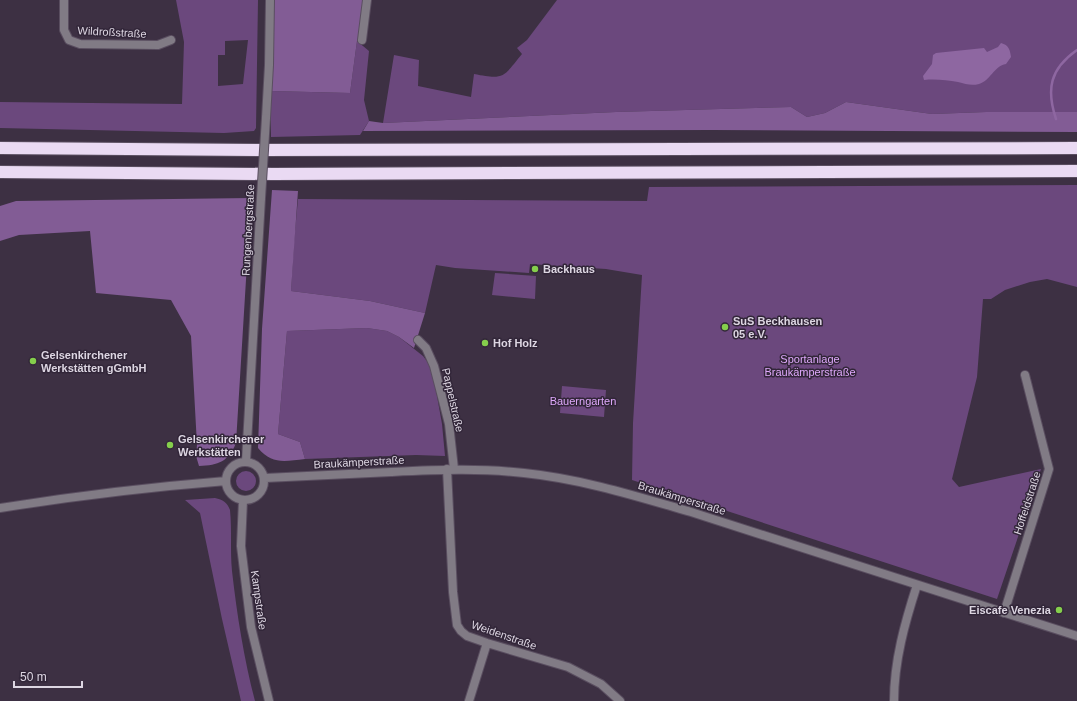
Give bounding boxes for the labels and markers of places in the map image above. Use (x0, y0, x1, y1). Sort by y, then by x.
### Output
place label: Backhaus (543, 263, 595, 275)
marker: Backhaus (530, 264, 540, 274)
place label: SuS Beckhausen 05 e.V. (733, 315, 823, 340)
marker: SuS Beckhausen 05 e.V. (720, 322, 730, 332)
place label: Hof Holz (493, 337, 538, 349)
marker: Hof Holz (480, 338, 490, 348)
place label: Gelsenkirchener Werkstätten gGmbH (41, 349, 147, 374)
marker: Gelsenkirchener Werkstätten gGmbH (28, 356, 38, 366)
place label: Gelsenkirchener Werkstätten (178, 433, 265, 458)
marker: Gelsenkirchener Werkstätten (165, 440, 175, 450)
place label: Eiscafe Venezia (969, 604, 1052, 616)
marker: Eiscafe Venezia (1054, 605, 1064, 615)

